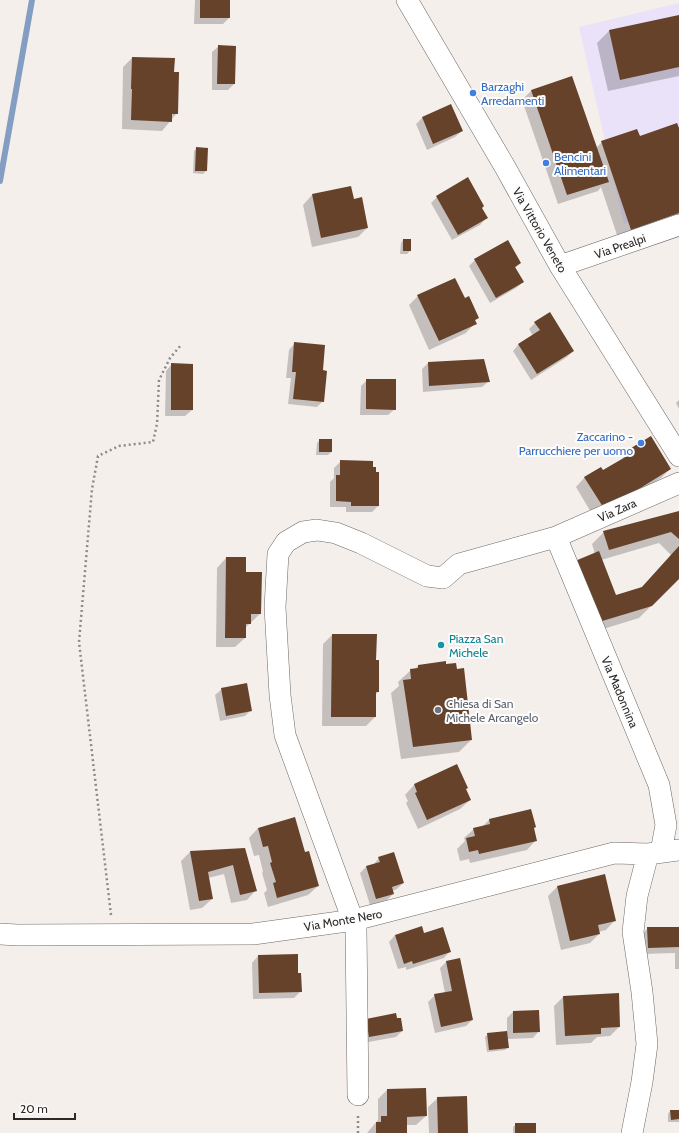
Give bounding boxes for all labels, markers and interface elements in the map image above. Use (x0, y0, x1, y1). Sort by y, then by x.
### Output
place label: Barzaghi Arredamenti (481, 79, 544, 108)
marker: Barzaghi Arredamenti (468, 88, 478, 98)
place label: Bencini Alimentari (554, 149, 606, 178)
marker: Bencini Alimentari (541, 158, 551, 168)
street label: Via Vittorio Veneto (510, 185, 571, 276)
street label: Via Prealpi (592, 230, 648, 262)
place label: Zaccarino - Parrucchiere per uomo (519, 429, 633, 458)
marker: Zaccarino - Parrucchiere per uomo (636, 438, 646, 448)
street label: Via Zara (595, 495, 639, 525)
place label: Piazza San Michele (449, 631, 504, 660)
marker: Piazza San Michele (436, 640, 446, 650)
street label: Via Madonnina (598, 654, 642, 730)
place label: Chiesa di San Michele Arcangelo (446, 696, 539, 725)
marker: Chiesa di San Michele Arcangelo (433, 705, 443, 715)
street label: Via Monte Nero (303, 906, 384, 934)
scale bar (14, 1095, 75, 1121)
text: 20 m (20, 1101, 48, 1116)

